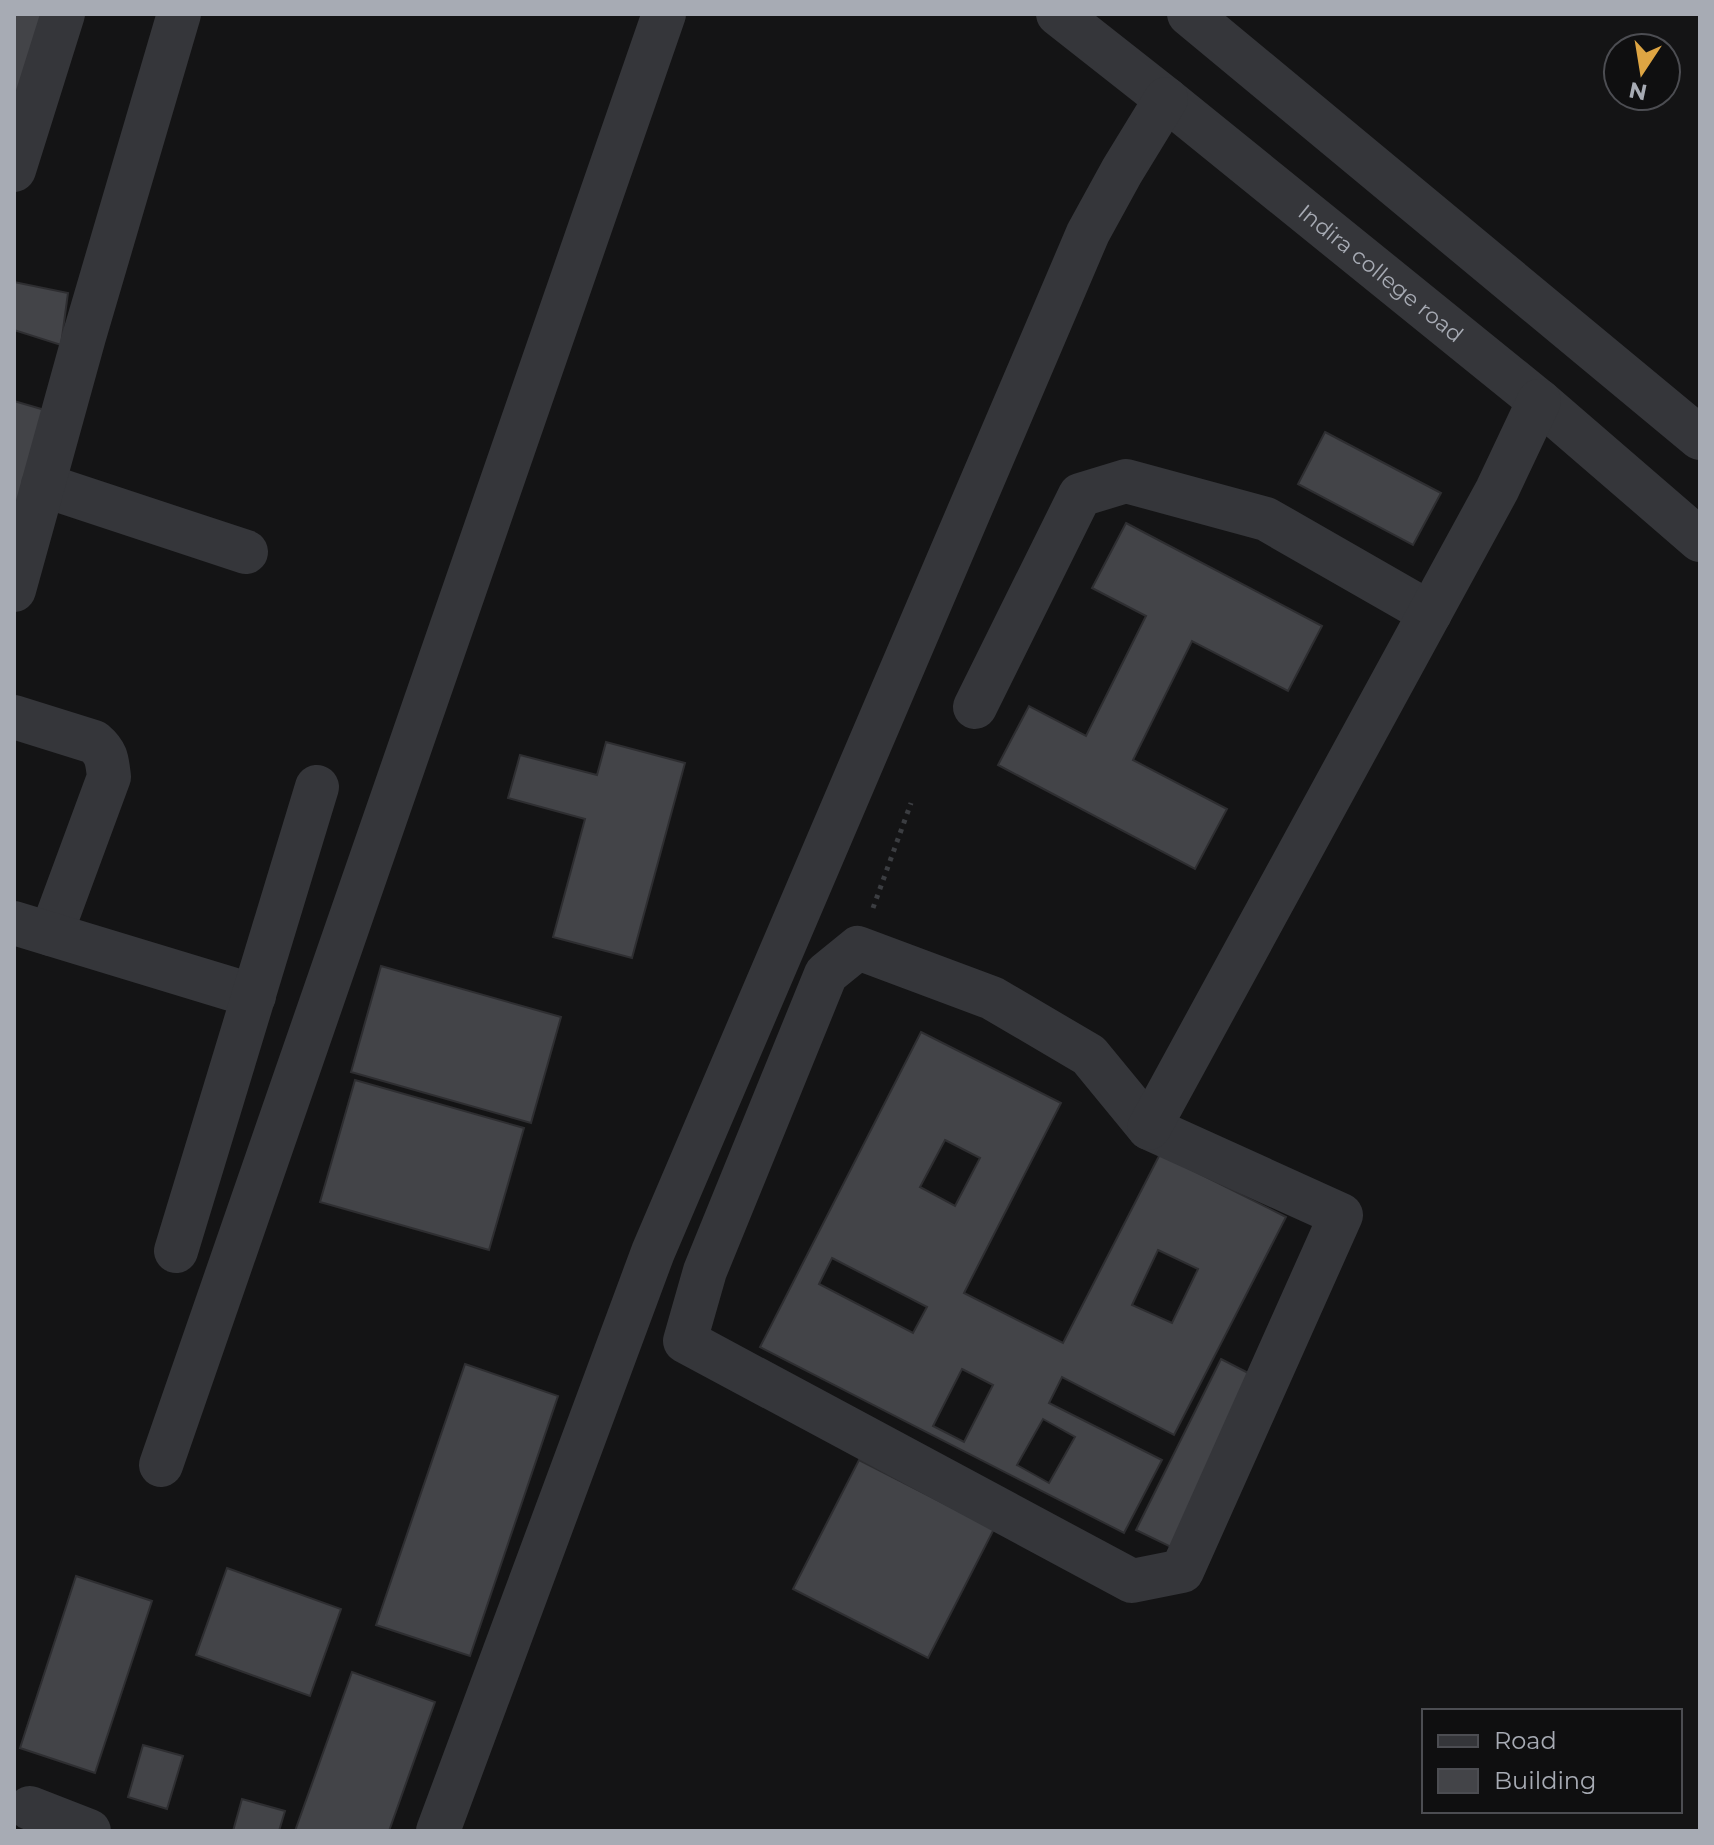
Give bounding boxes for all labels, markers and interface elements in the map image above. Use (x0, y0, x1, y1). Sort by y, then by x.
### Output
north arrow (1602, 32, 1682, 112)
text: N (1626, 76, 1649, 106)
street label: Indira college road (1293, 198, 1469, 348)
legend (1422, 1709, 1682, 1813)
text: Road (1494, 1726, 1557, 1755)
text: Building (1494, 1766, 1597, 1795)

